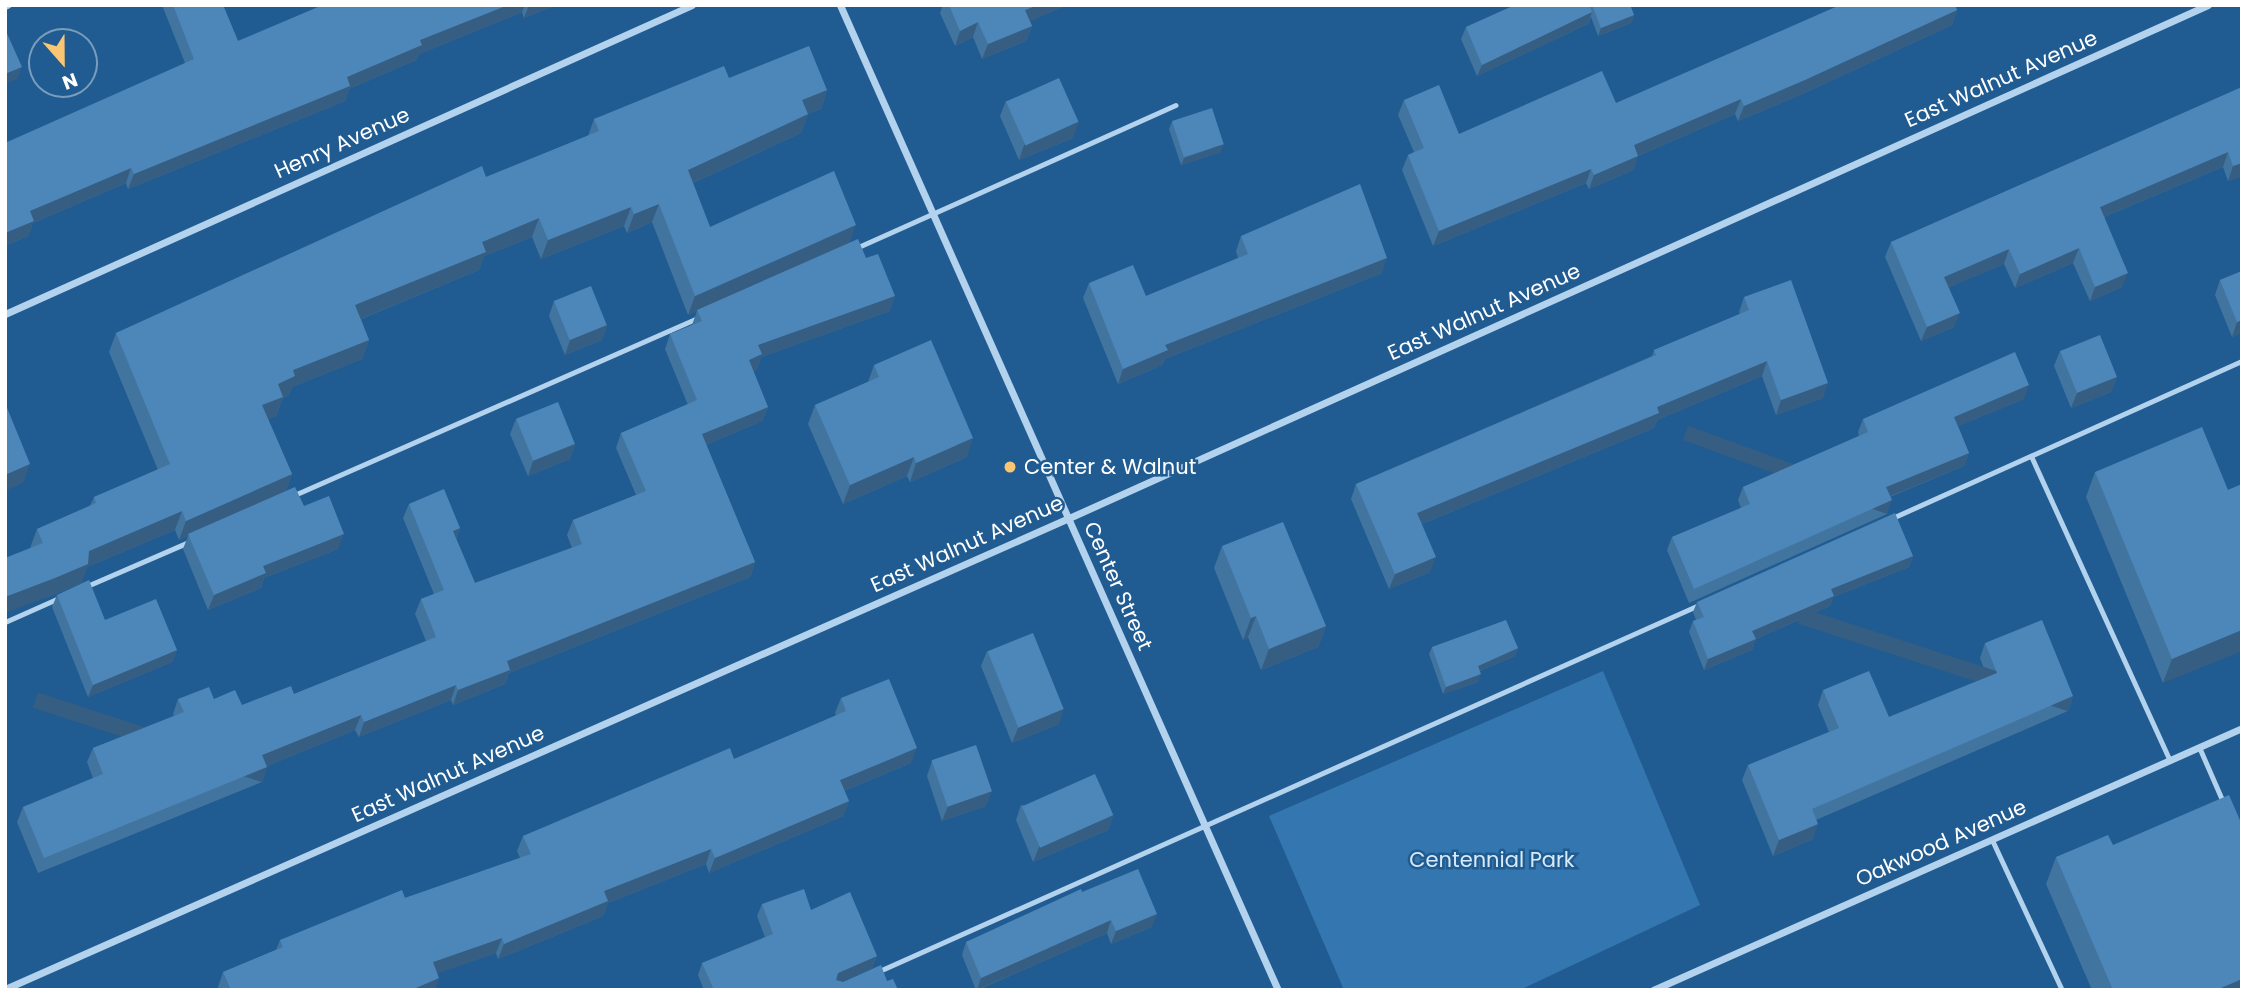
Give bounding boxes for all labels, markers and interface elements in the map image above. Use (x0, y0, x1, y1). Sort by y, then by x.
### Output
street label: East Walnut Avenue (1901, 25, 2101, 133)
north arrow (28, 28, 98, 98)
text: N (58, 66, 82, 96)
street label: Henry Avenue (271, 102, 413, 184)
street label: East Walnut Avenue (1384, 258, 1584, 366)
place label: Center & Walnut (1024, 454, 1196, 480)
marker: Center & Walnut (1002, 459, 1018, 475)
street label: East Walnut Avenue (867, 490, 1067, 598)
street label: Center Street (1078, 518, 1158, 654)
street label: East Walnut Avenue (348, 720, 548, 828)
street label: Oakwood Avenue (1852, 794, 2030, 892)
park label: Centennial Park (1409, 847, 1575, 873)

